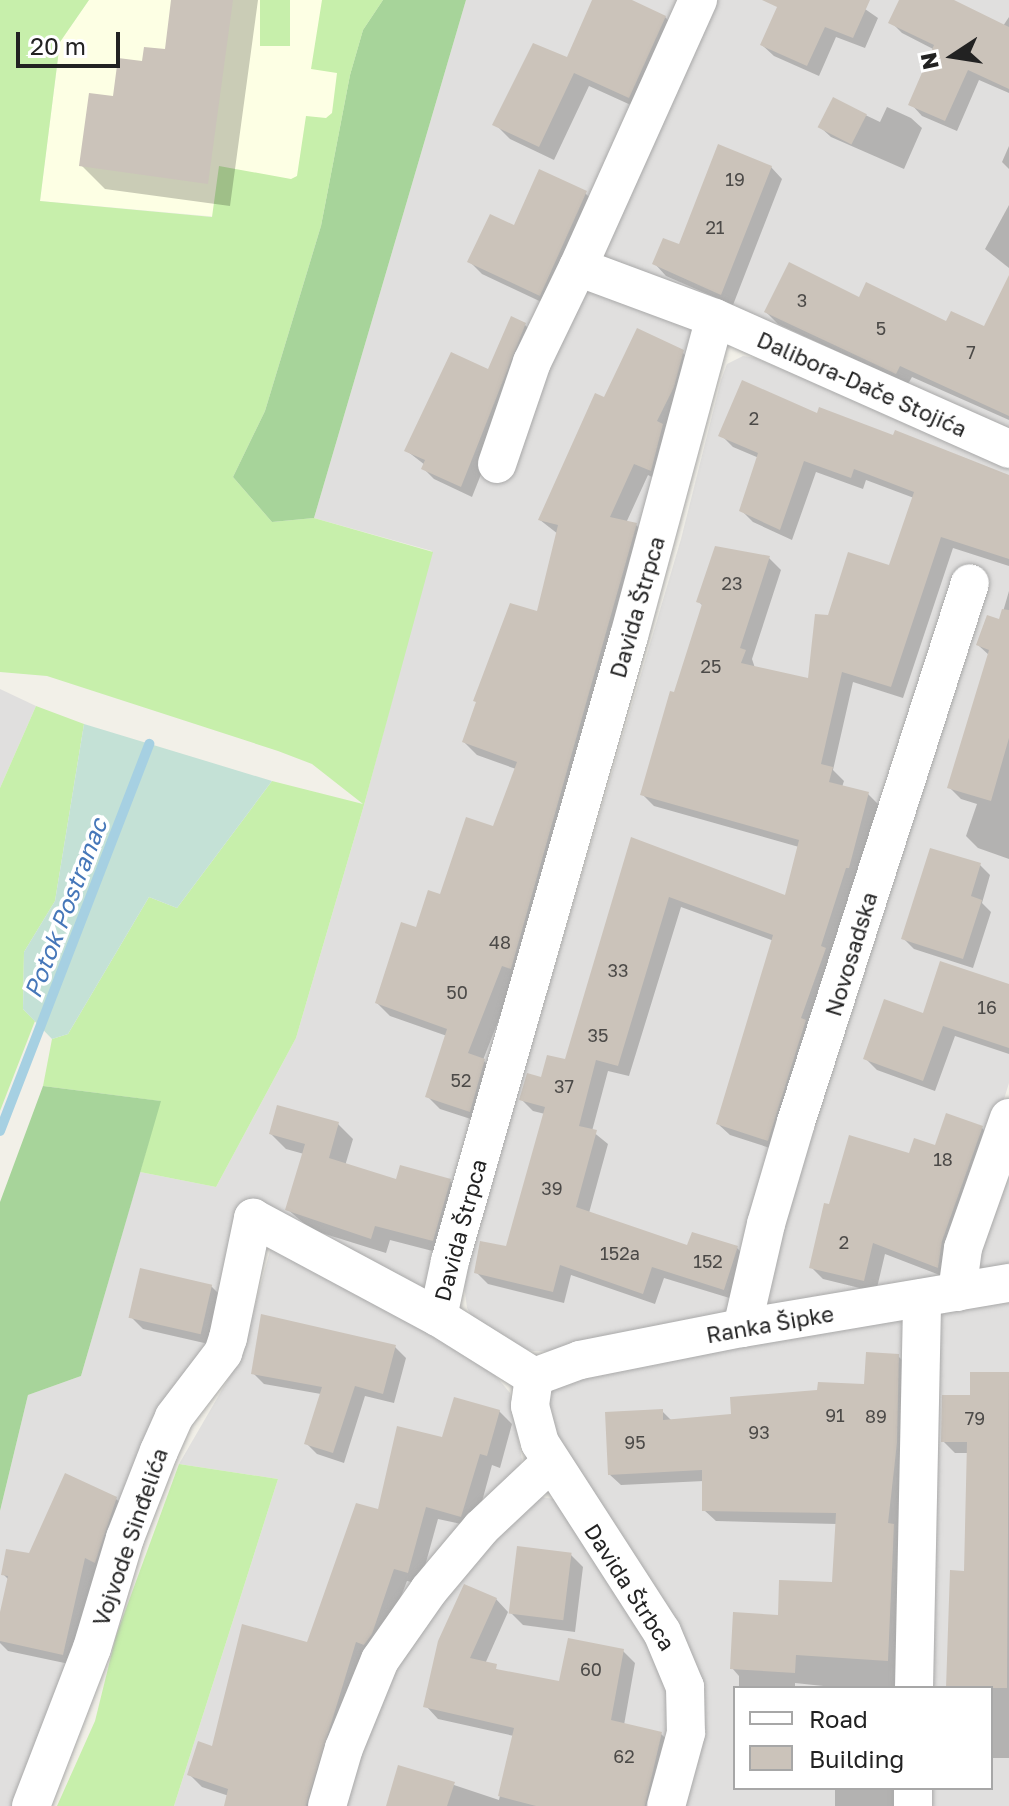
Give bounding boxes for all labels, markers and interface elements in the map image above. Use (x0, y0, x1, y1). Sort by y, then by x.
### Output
scale bar (20, 16, 124, 66)
north arrow (913, 16, 993, 96)
text: 20 m (30, 31, 86, 60)
text: N (914, 50, 944, 72)
house number: 19 (725, 168, 745, 190)
house number: 21 (705, 216, 725, 238)
house number: 3 (797, 289, 807, 311)
house number: 5 (876, 317, 886, 339)
street label: Dalibora-Dače Stojića (753, 326, 971, 442)
house number: 7 (966, 341, 976, 363)
house number: 2 (749, 407, 759, 429)
street label: Davida Štrpca (604, 533, 670, 681)
house number: 23 (722, 572, 742, 594)
house number: 25 (701, 655, 721, 677)
water label: Potok Postranac (18, 814, 112, 1002)
street label: Novosadska (820, 889, 882, 1019)
house number: 48 (489, 931, 511, 953)
house number: 33 (607, 959, 629, 981)
house number: 50 (446, 981, 468, 1003)
house number: 16 (977, 996, 997, 1018)
house number: 35 (588, 1024, 608, 1046)
house number: 52 (451, 1069, 471, 1091)
house number: 37 (554, 1075, 574, 1097)
house number: 18 (933, 1148, 953, 1170)
street label: Davida Štrpca (428, 1156, 492, 1304)
house number: 39 (541, 1177, 563, 1199)
house number: 2 (839, 1231, 849, 1253)
house number: 152a (600, 1242, 640, 1264)
house number: 152 (693, 1250, 723, 1272)
street label: Ranka Šipke (704, 1300, 836, 1348)
house number: 91 (825, 1404, 845, 1426)
house number: 89 (865, 1405, 887, 1427)
house number: 79 (965, 1407, 985, 1429)
house number: 93 (748, 1421, 770, 1443)
house number: 95 (624, 1431, 646, 1453)
street label: Vojvode Sinđelića (87, 1445, 173, 1629)
street label: Davida Štrbca (579, 1519, 681, 1655)
house number: 60 (580, 1658, 602, 1680)
legend (733, 1686, 993, 1790)
text: Road (809, 1704, 868, 1733)
text: Building (809, 1744, 904, 1773)
house number: 62 (613, 1745, 635, 1767)

